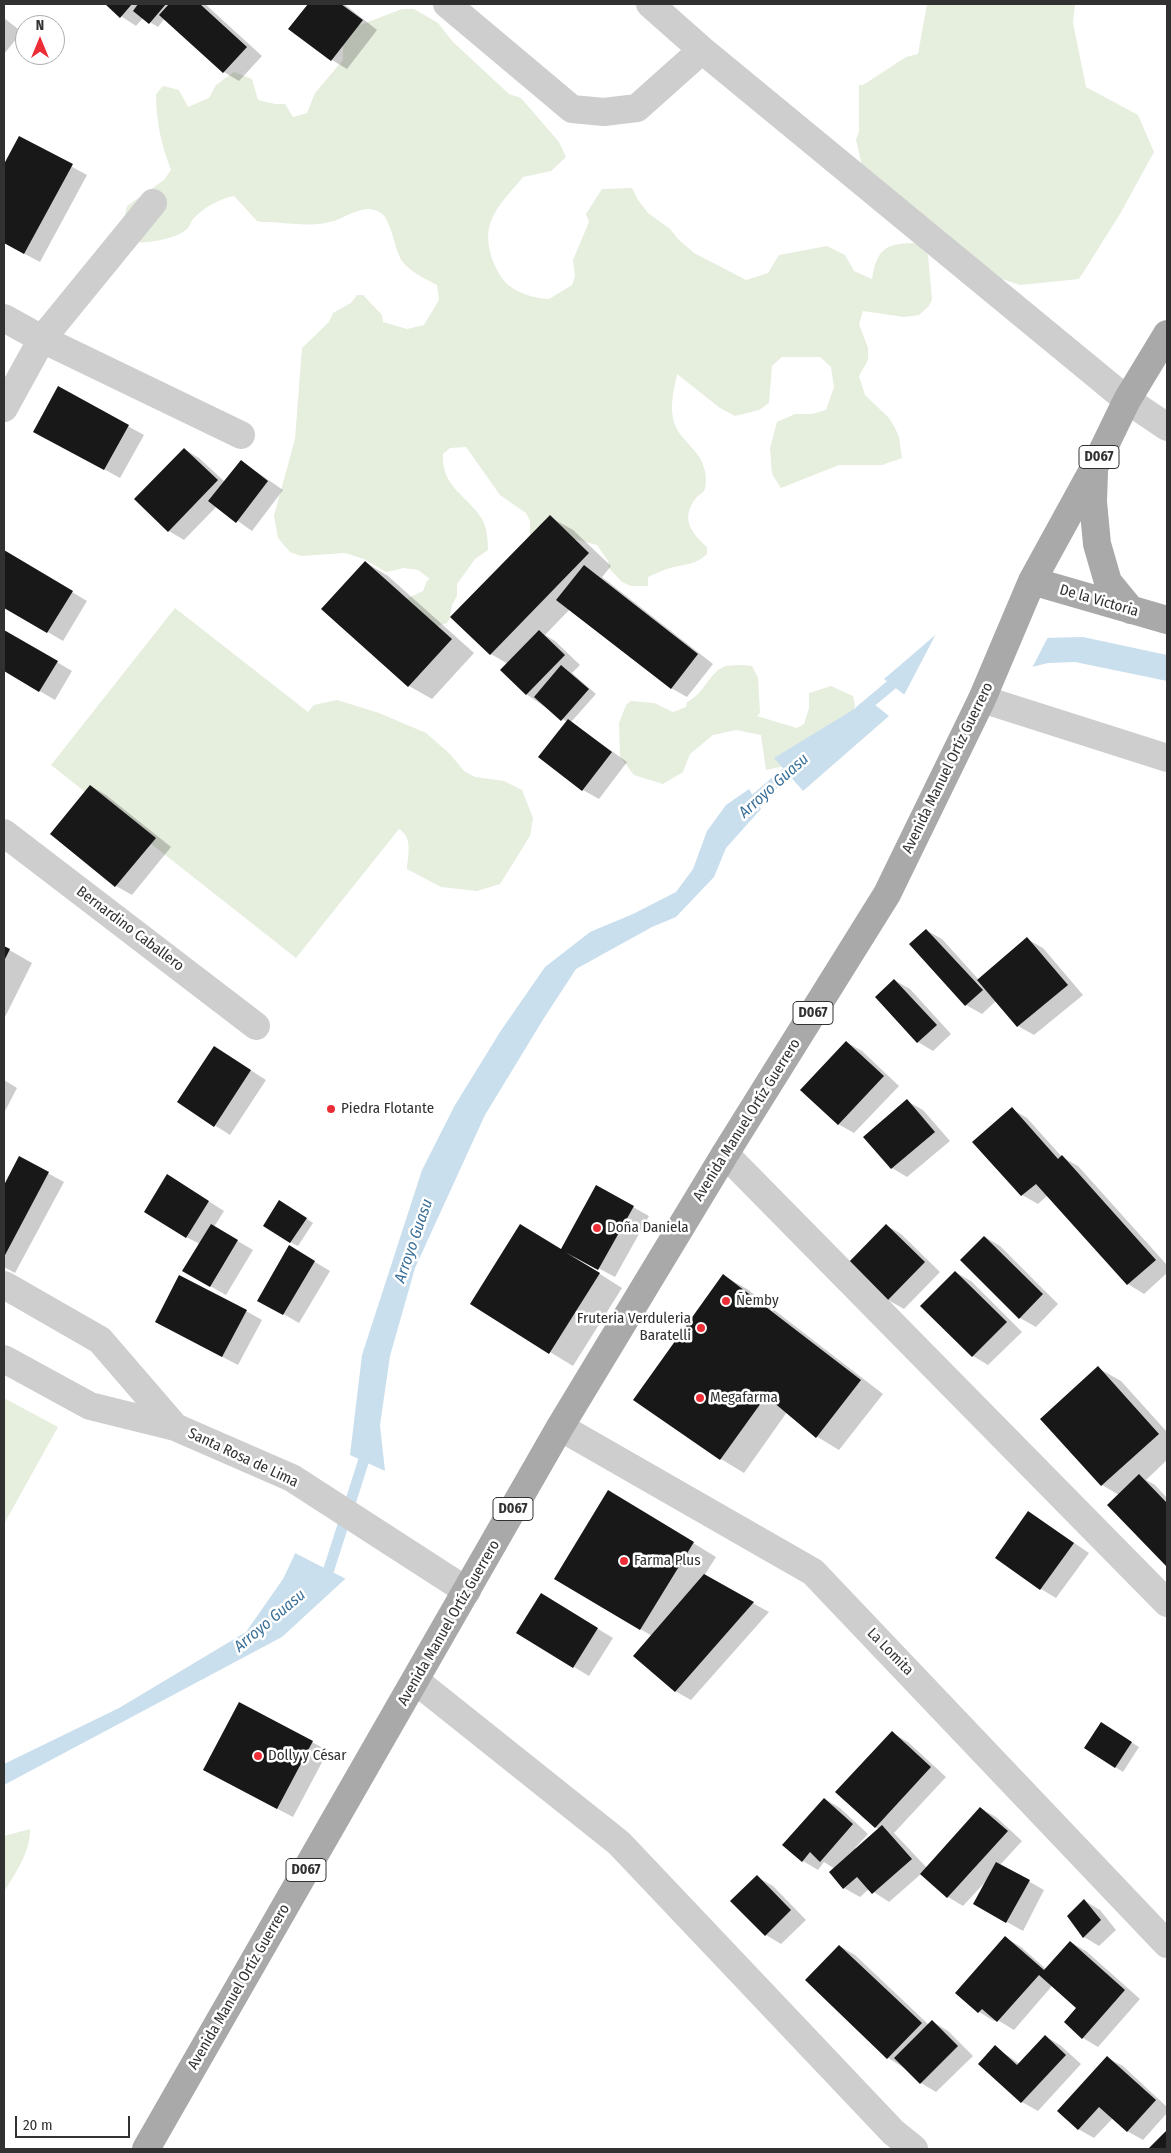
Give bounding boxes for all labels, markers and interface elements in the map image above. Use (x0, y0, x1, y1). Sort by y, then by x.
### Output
north arrow (15, 15, 65, 65)
text: N (36, 17, 44, 34)
road number: D067 (1079, 446, 1119, 468)
street label: De la Victoria (1058, 581, 1140, 621)
street label: Avenida Manuel Ortíz Guerrero (899, 680, 997, 856)
water label: Arroyo Guasu (735, 750, 813, 822)
street label: Bernardino Caballero (73, 883, 187, 975)
road number: D067 (793, 1001, 833, 1024)
street label: Avenida Manuel Ortíz Guerrero (690, 1036, 804, 1204)
place label: Piedra Flotante (341, 1100, 434, 1118)
marker: Piedra Flotante (325, 1103, 337, 1115)
water label: Arroyo Guasu (391, 1197, 437, 1285)
place label: Doña Daniela (607, 1219, 689, 1237)
marker: Doña Daniela (591, 1222, 603, 1234)
place label: Ñemby (736, 1292, 779, 1310)
marker: Ñemby (720, 1295, 732, 1307)
place label: Fruteria Verduleria Baratelli (577, 1310, 691, 1345)
marker: Fruteria Verduleria Baratelli (695, 1322, 707, 1334)
place label: Megafarma (710, 1389, 778, 1407)
marker: Megafarma (694, 1392, 706, 1404)
street label: Santa Rosa de Lima (185, 1425, 301, 1491)
road number: D067 (493, 1498, 533, 1520)
street label: Avenida Manuel Ortíz Guerrero (394, 1537, 504, 1709)
place label: Farma Plus (634, 1552, 701, 1570)
marker: Farma Plus (618, 1555, 630, 1567)
water label: Arroyo Guasu (230, 1586, 310, 1656)
street label: La Lomita (863, 1624, 917, 1680)
place label: Dolly y César (268, 1747, 346, 1765)
marker: Dolly y César (252, 1750, 264, 1762)
road number: D067 (286, 1858, 326, 1882)
street label: Avenida Manuel Ortíz Guerrero (184, 1901, 294, 2073)
scale bar (18, 2106, 132, 2138)
text: 20 m (23, 2116, 53, 2134)

